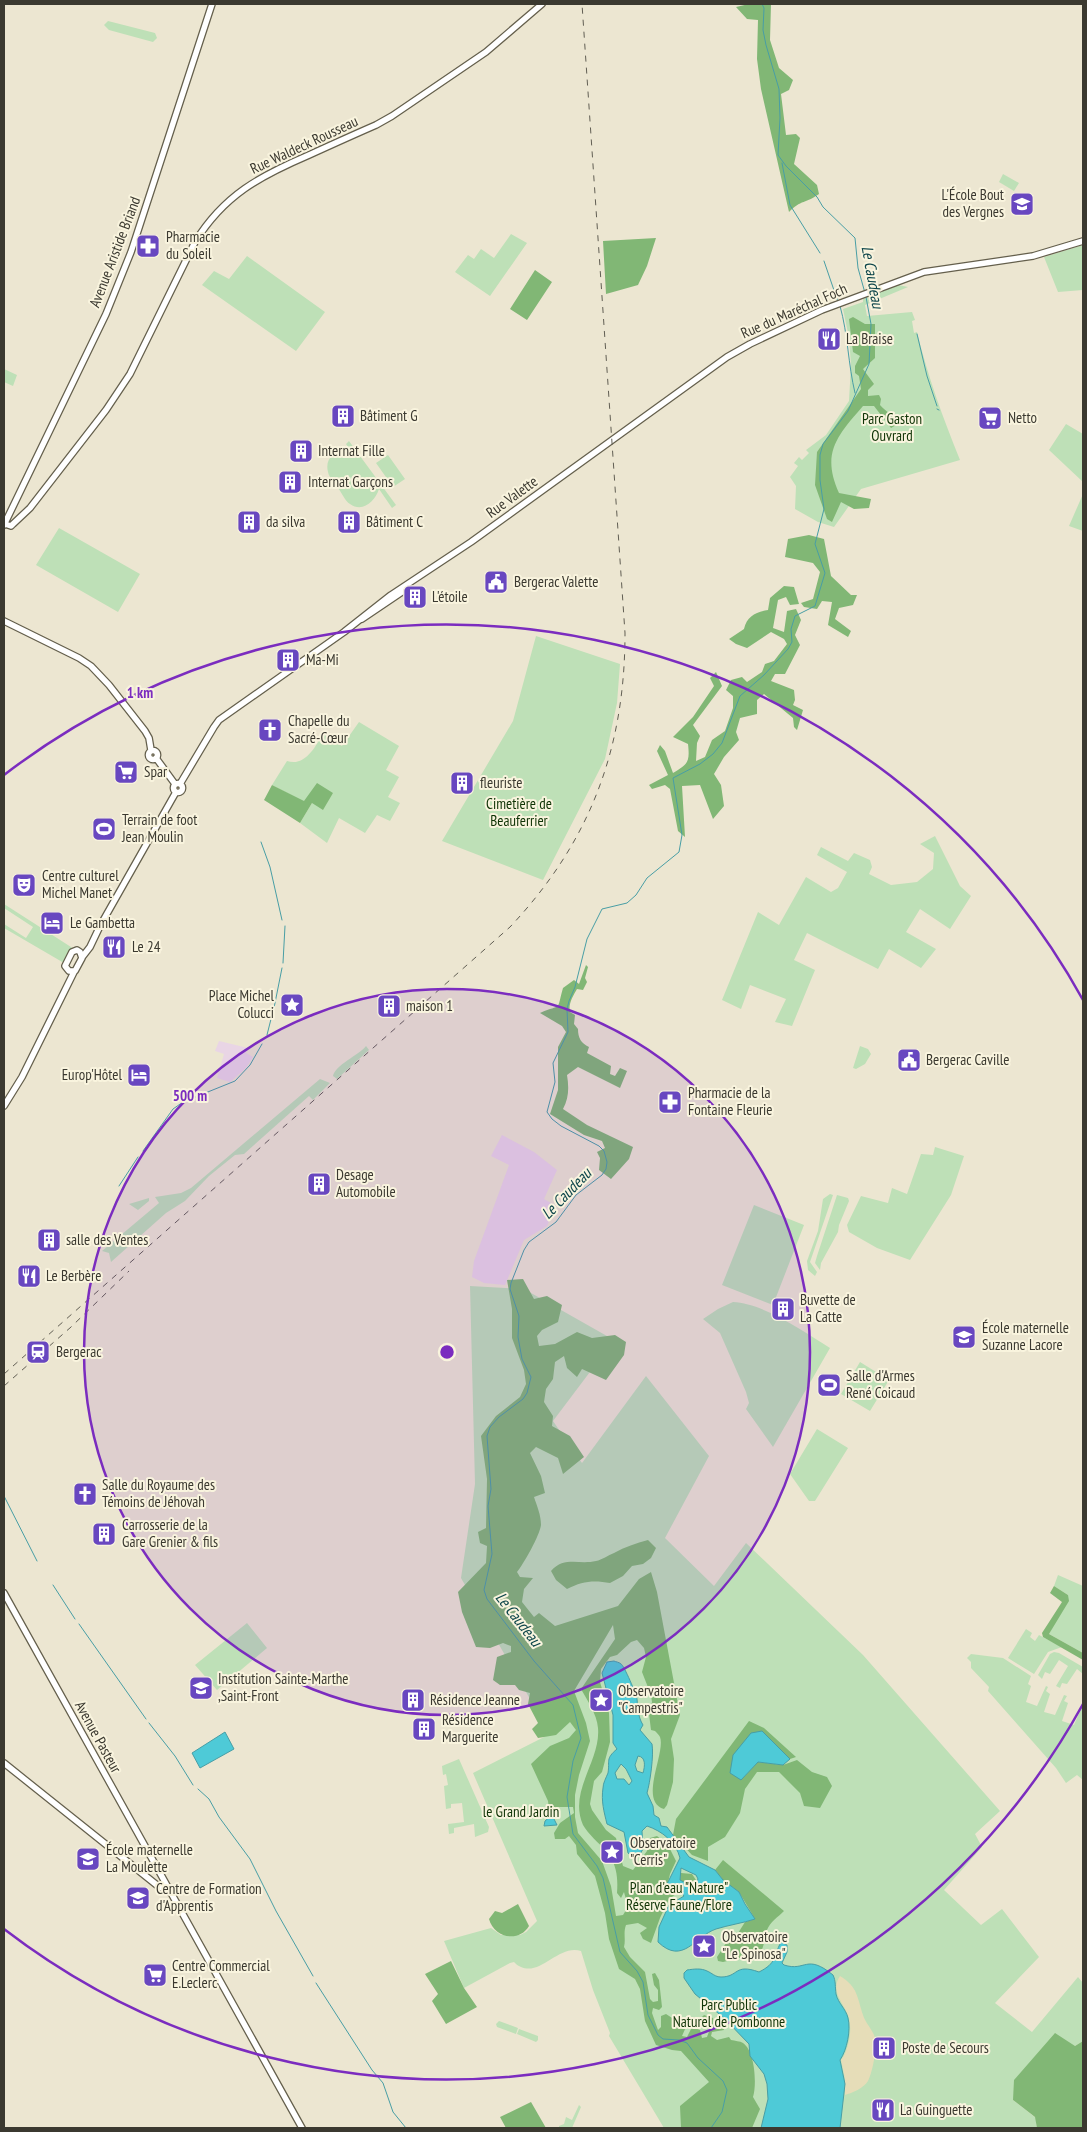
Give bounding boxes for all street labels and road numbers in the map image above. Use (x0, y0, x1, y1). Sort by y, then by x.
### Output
street label: Rue Waldeck Rousseau (247, 111, 361, 178)
street label: Avenue Aristide Briand (85, 194, 144, 310)
street label: Rue du Maréchal Foch (738, 279, 850, 342)
street label: Rue Valette (482, 472, 541, 522)
street label: Avenue Pasteur (71, 1697, 126, 1777)

